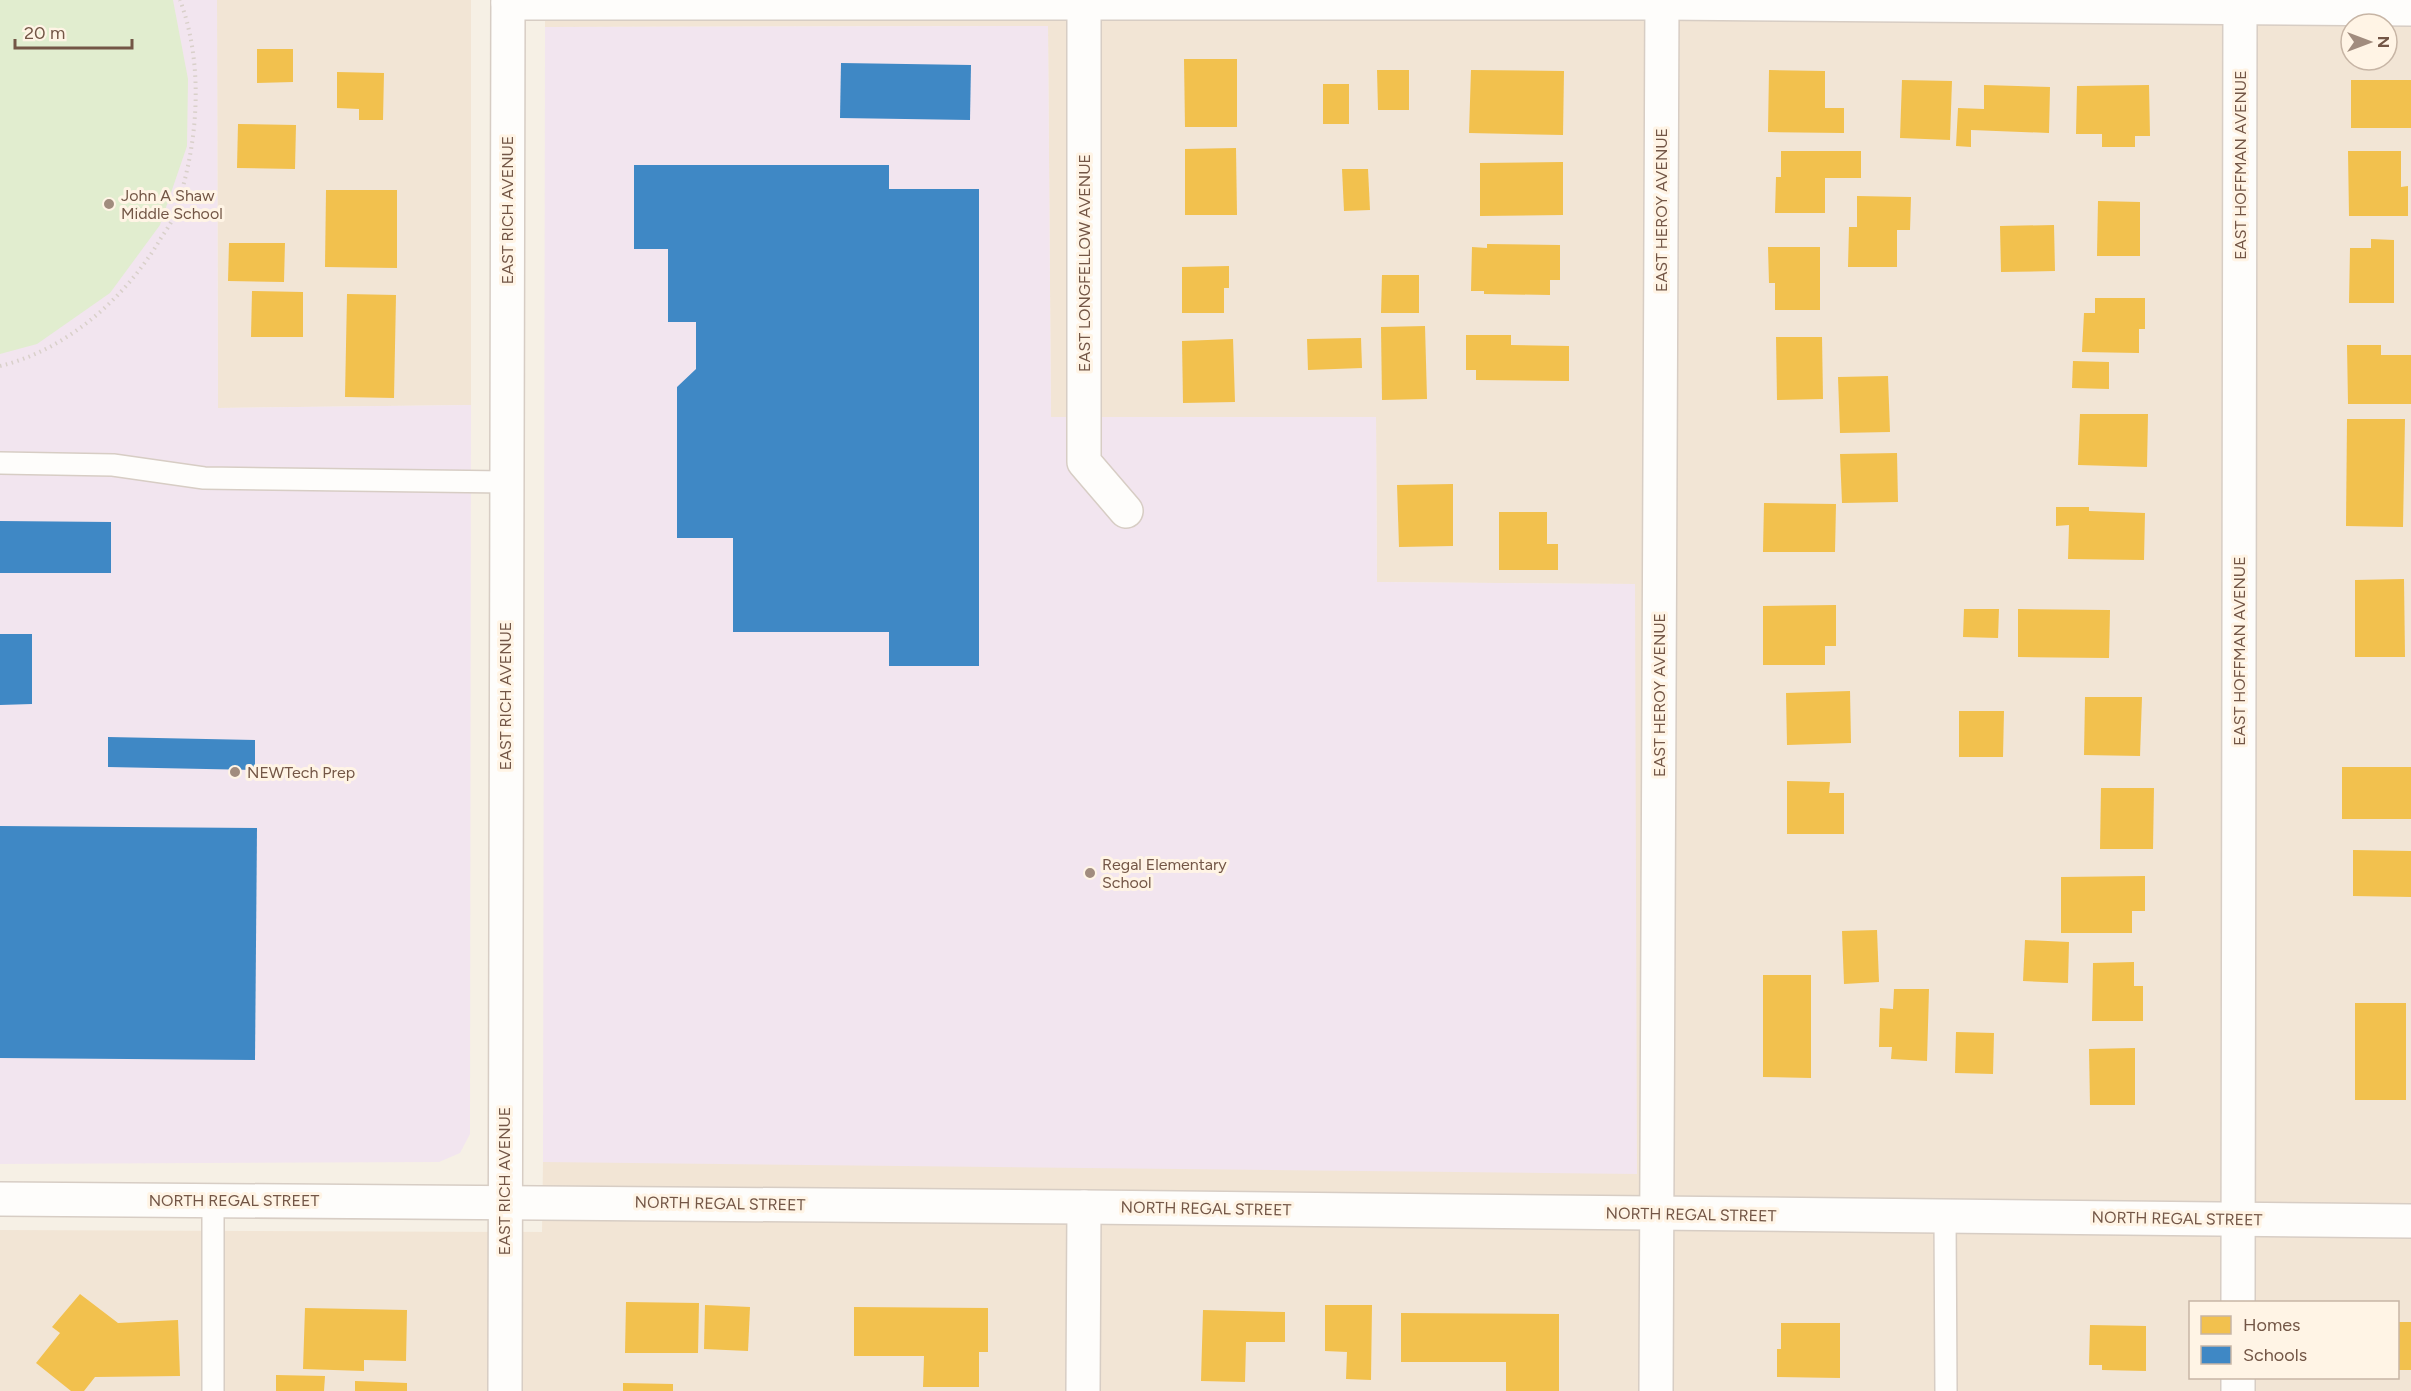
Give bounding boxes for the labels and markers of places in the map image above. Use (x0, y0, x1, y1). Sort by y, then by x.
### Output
place label: John A Shaw Middle School (121, 186, 223, 223)
marker: John A Shaw Middle School (102, 197, 116, 211)
place label: NEWTech Prep (247, 763, 355, 782)
marker: NEWTech Prep (228, 765, 242, 779)
place label: Regal Elementary School (1102, 855, 1227, 892)
marker: Regal Elementary School (1083, 866, 1097, 880)

